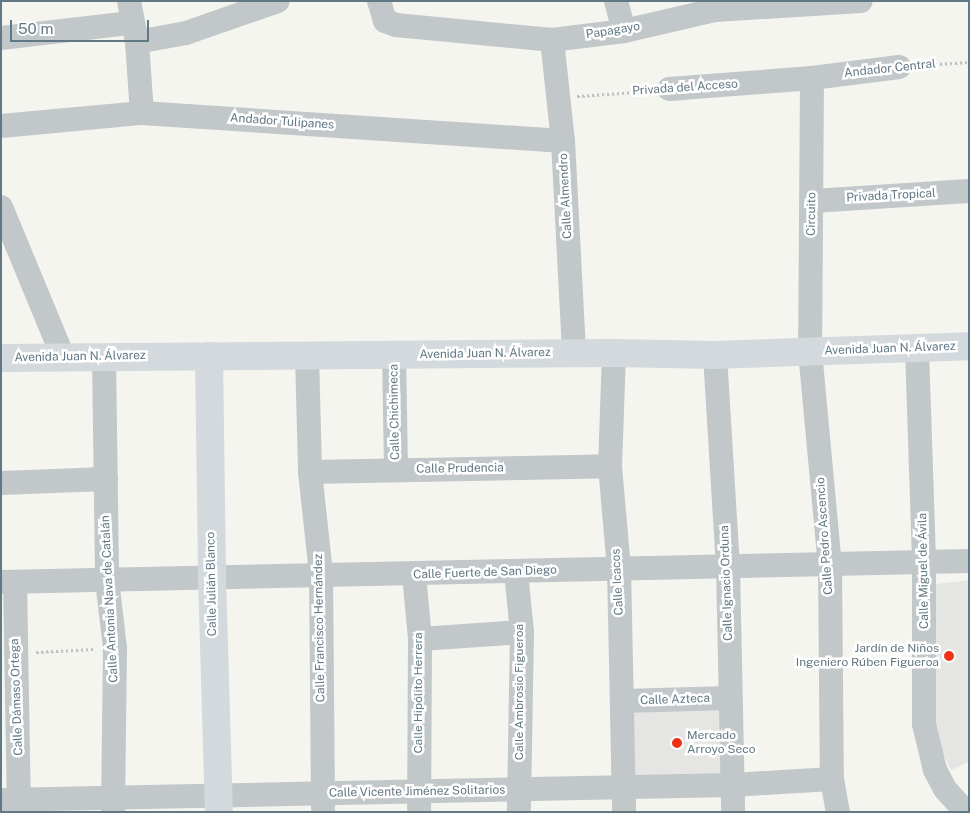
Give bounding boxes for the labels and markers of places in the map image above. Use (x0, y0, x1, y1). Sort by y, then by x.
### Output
place label: Jardín de Niños Ingeniero Rúben Figueroa (796, 642, 939, 670)
marker: Jardín de Niños Ingeniero Rúben Figueroa (943, 650, 955, 662)
place label: Mercado Arroyo Seco (687, 729, 756, 757)
marker: Mercado Arroyo Seco (671, 737, 683, 749)

